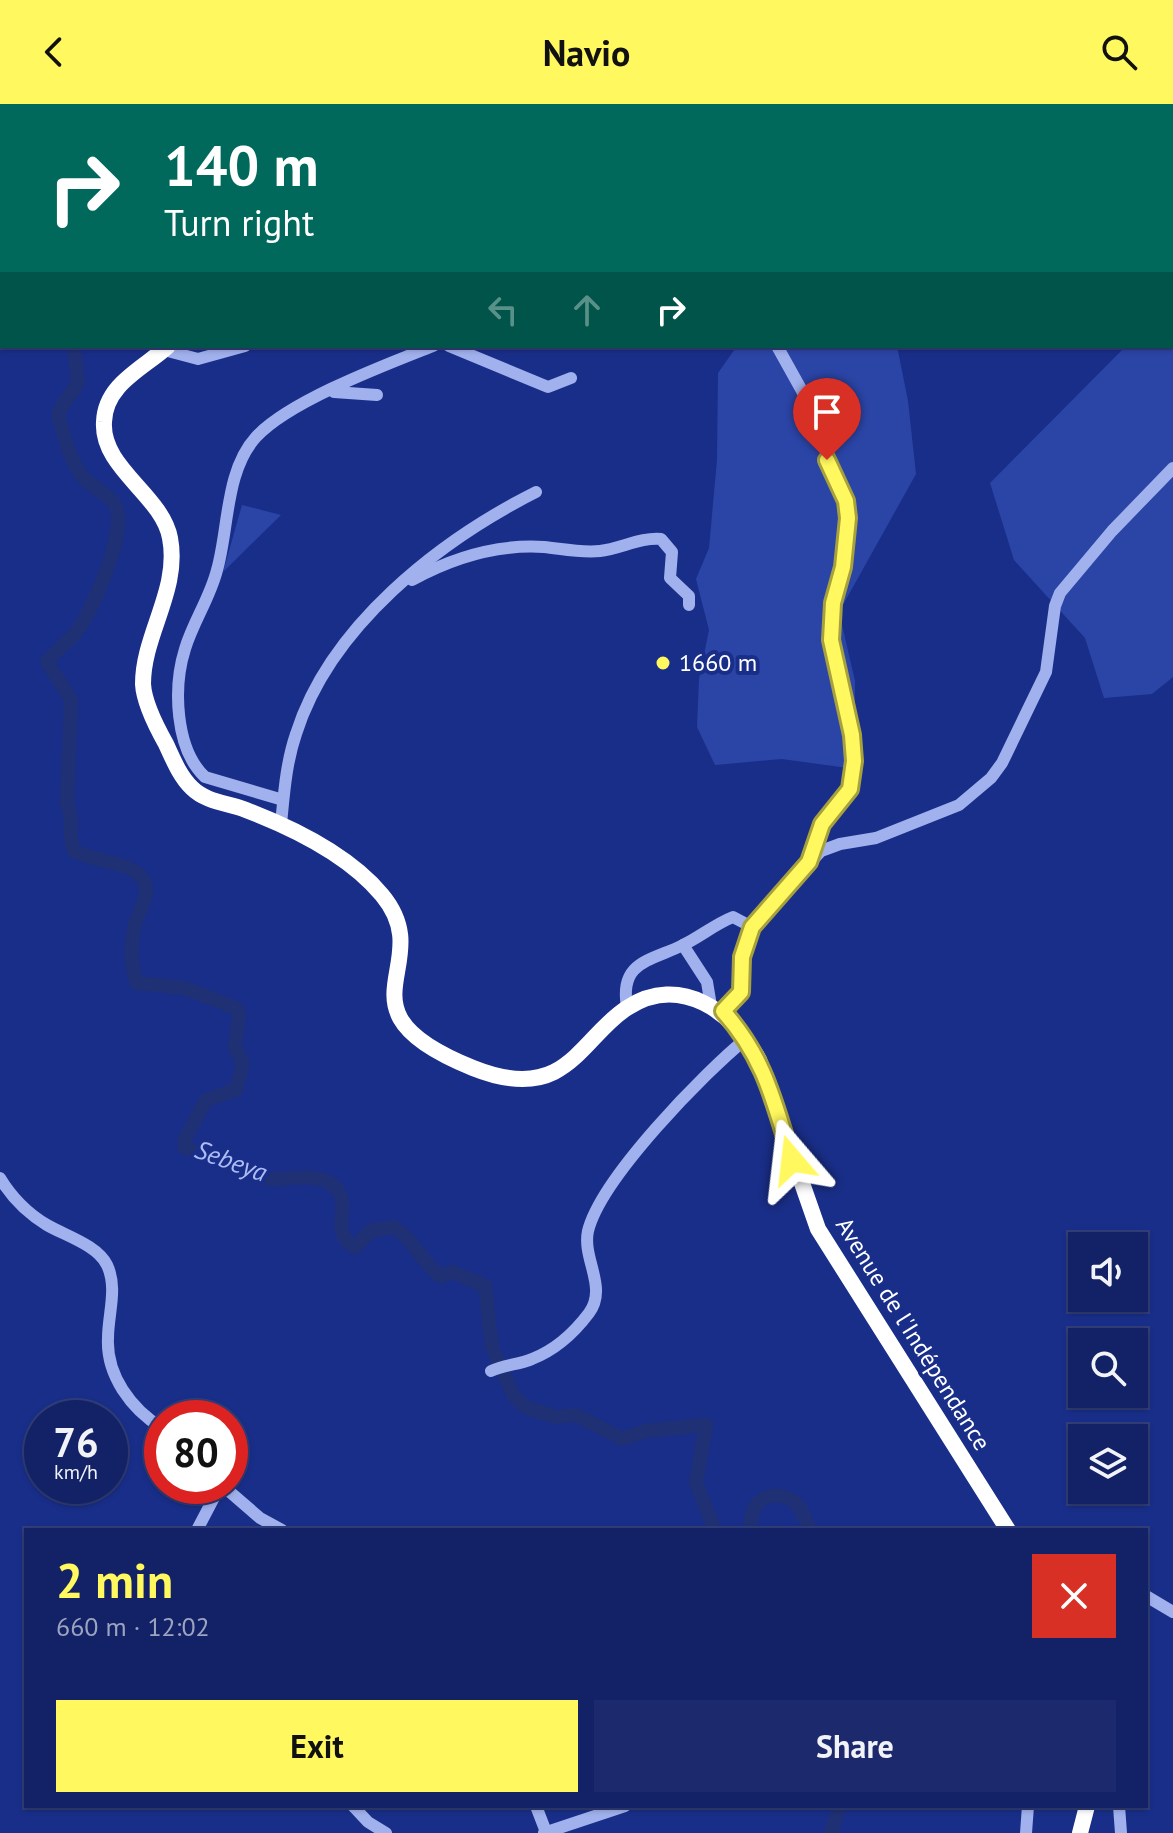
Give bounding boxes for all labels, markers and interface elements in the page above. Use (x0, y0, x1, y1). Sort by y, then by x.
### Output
text: Navio (543, 29, 630, 76)
icon: back (32, 30, 76, 74)
icon: search (1097, 30, 1141, 74)
text: 140 m (164, 129, 319, 201)
icon: right (32, 136, 136, 240)
text: Turn right (164, 199, 314, 246)
icon: left (481, 288, 525, 332)
icon: ahead (565, 288, 609, 332)
icon: right (649, 288, 693, 332)
pin (793, 378, 861, 460)
icon: arrive (805, 390, 849, 434)
place label: 1660 m (679, 647, 757, 678)
marker: 1660 m (654, 654, 672, 672)
position arrow (750, 1118, 834, 1202)
water label: Sebeya (191, 1132, 272, 1189)
street label: Avenue de l'Indépendance (829, 1211, 998, 1456)
map controls (1068, 1232, 1148, 1504)
button: sound (1068, 1232, 1148, 1312)
button: search (1068, 1328, 1148, 1408)
speed limit sign: 80 (144, 1400, 248, 1504)
text: 76 (53, 1416, 99, 1468)
button: layers (1068, 1424, 1148, 1504)
text: km/h (54, 1459, 98, 1485)
text: 2 min (56, 1549, 173, 1611)
button: close (1032, 1554, 1116, 1638)
text: 660 m · 12:02 (56, 1610, 210, 1643)
button: Exit (56, 1700, 578, 1792)
button: Share (594, 1700, 1116, 1792)

